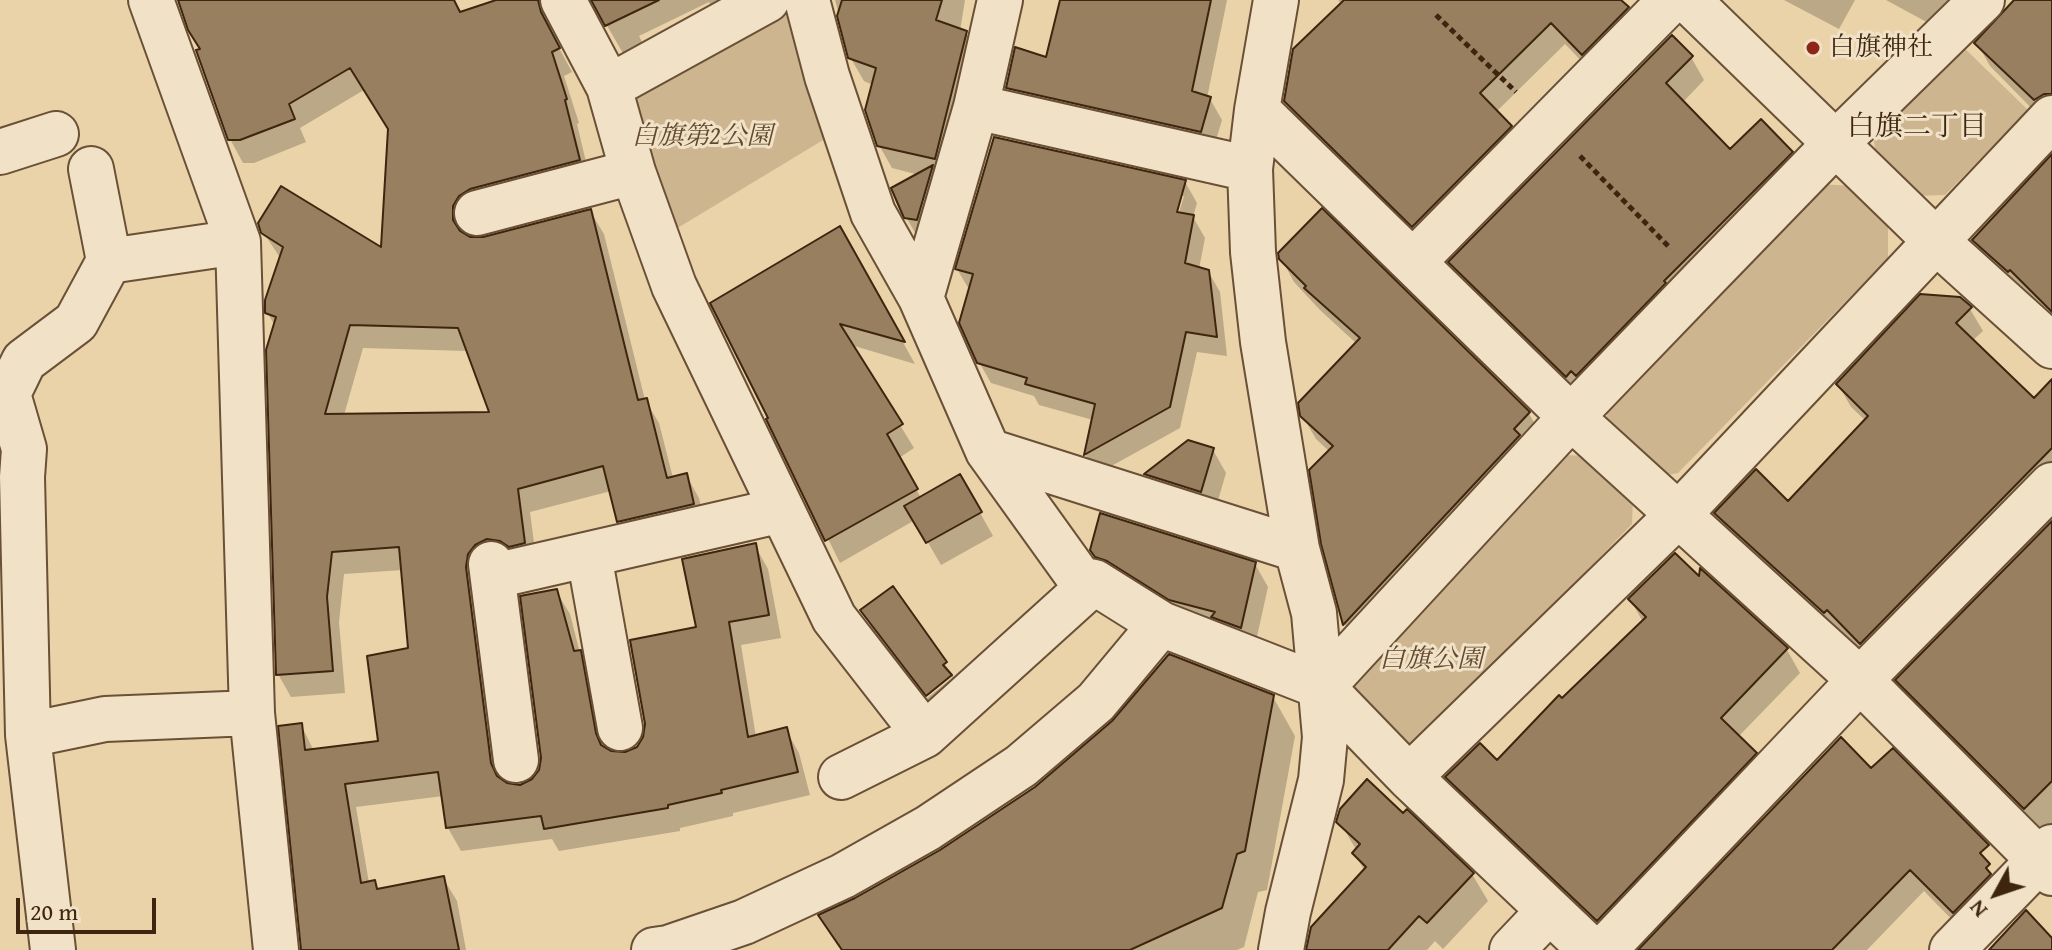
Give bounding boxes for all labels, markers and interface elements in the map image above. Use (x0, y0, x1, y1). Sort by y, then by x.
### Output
place label: 白旗神社 (1829, 32, 1933, 64)
marker: 白旗神社 (1804, 39, 1822, 57)
district label: 白旗二丁目 (1847, 111, 1987, 145)
park label: 白旗第2公園 (632, 121, 772, 153)
park label: 白旗公園 (1379, 644, 1483, 676)
north arrow (1956, 854, 2036, 934)
scale bar (20, 882, 160, 932)
text: 20 m (30, 894, 78, 929)
text: N (1961, 894, 1995, 925)

